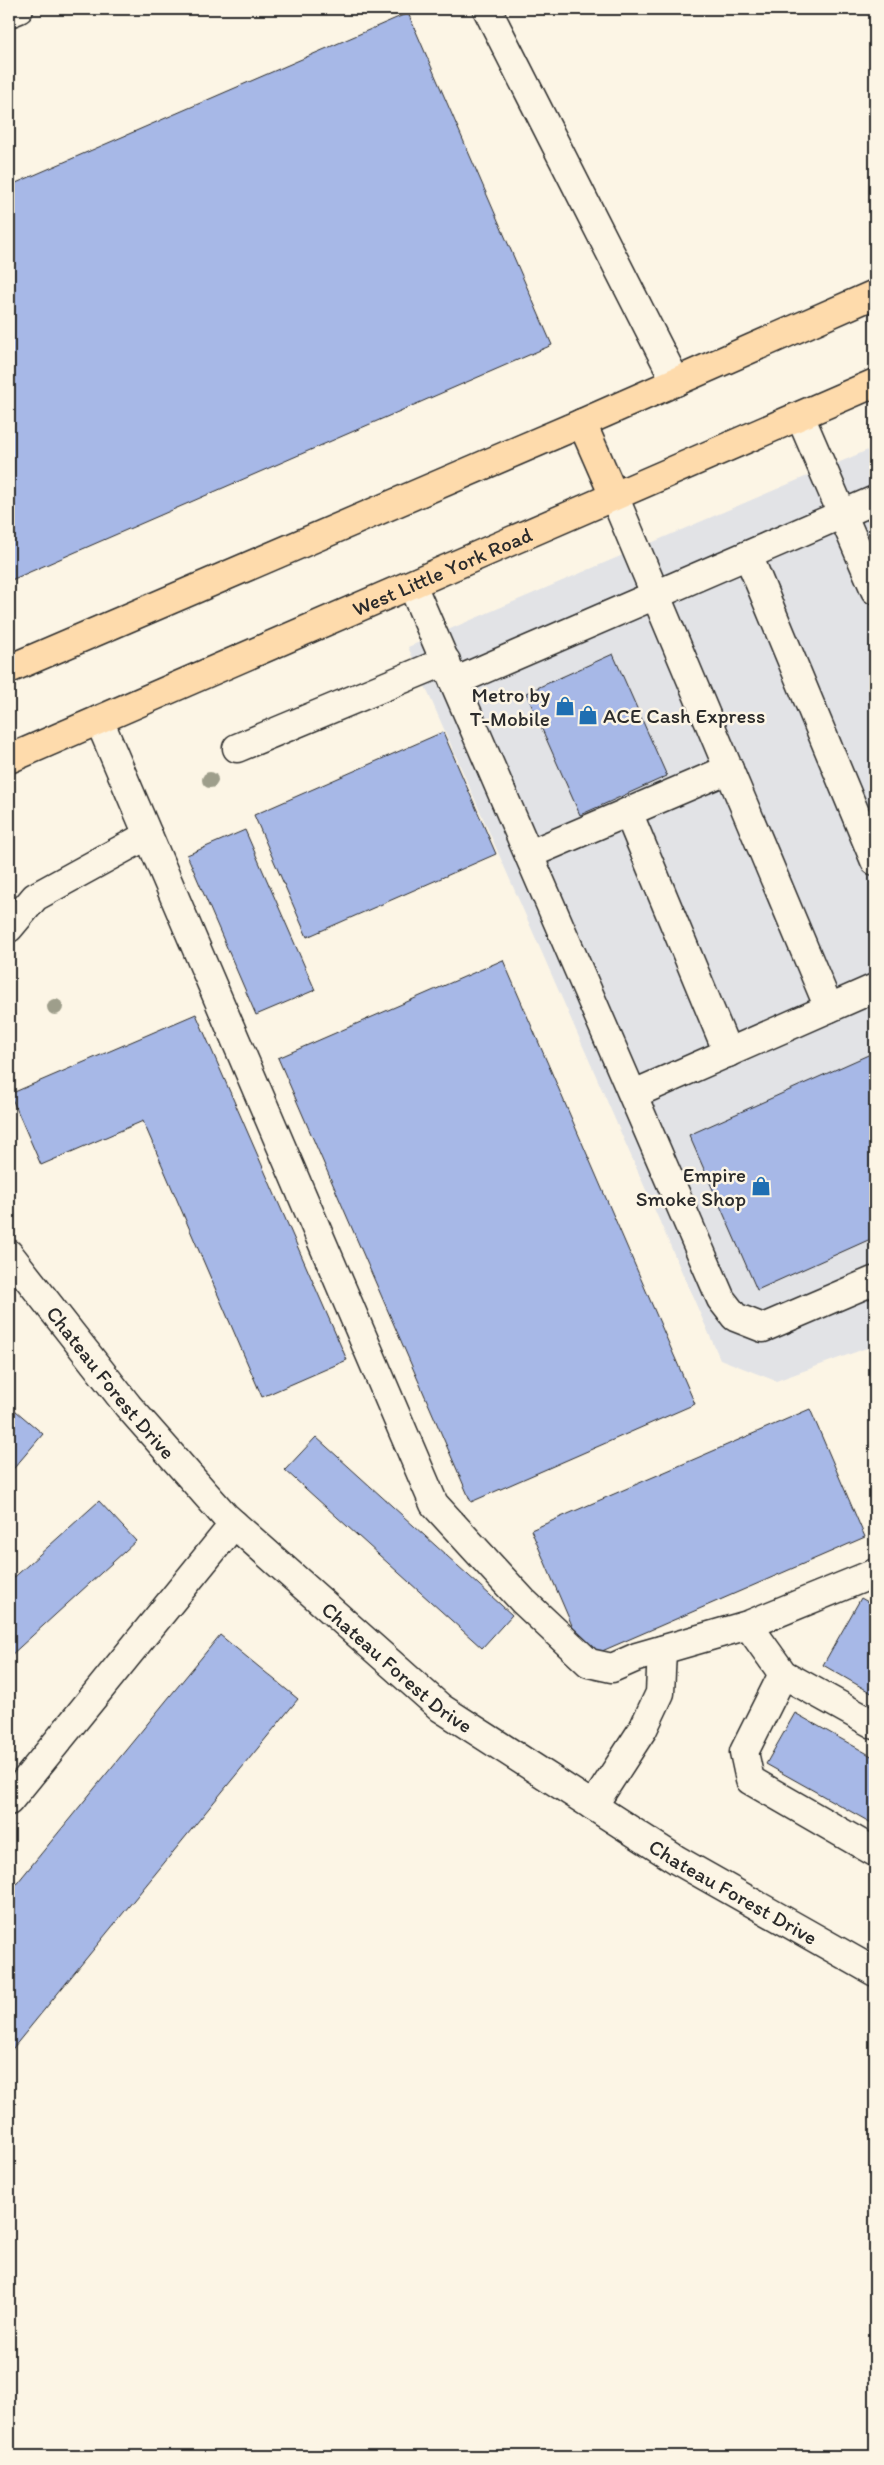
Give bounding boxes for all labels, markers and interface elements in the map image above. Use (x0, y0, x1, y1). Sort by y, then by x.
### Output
street label: West Little York Road (348, 521, 536, 621)
place label: Metro by T-Mobile (470, 682, 550, 731)
shop icon: Metro by T-Mobile (554, 695, 576, 717)
place label: ACE Cash Express (603, 703, 765, 728)
shop icon: ACE Cash Express (577, 704, 599, 726)
place label: Empire Smoke Shop (636, 1162, 746, 1211)
shop icon: Empire Smoke Shop (750, 1175, 772, 1197)
street label: Chateau Forest Drive (42, 1301, 181, 1464)
street label: Chateau Forest Drive (317, 1596, 478, 1738)
street label: Chateau Forest Drive (645, 1833, 822, 1950)

